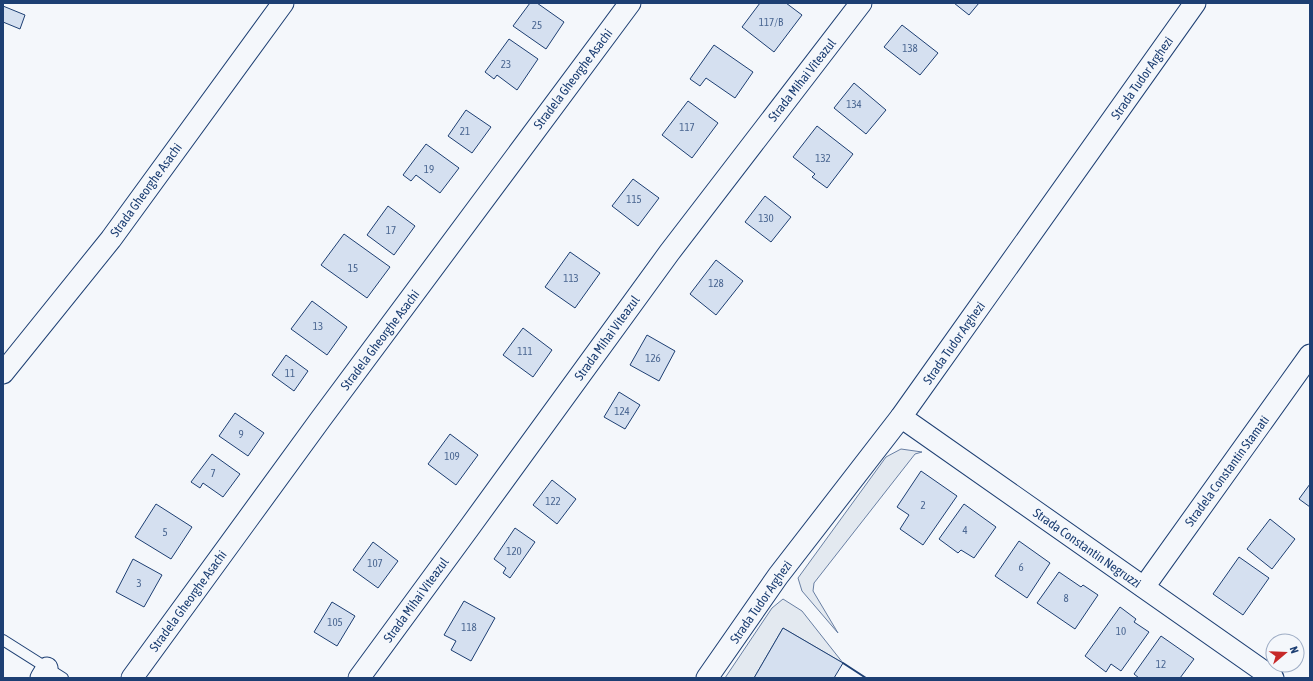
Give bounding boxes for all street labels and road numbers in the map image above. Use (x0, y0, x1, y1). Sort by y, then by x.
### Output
street label: Stradela Gheorghe Asachi (530, 26, 616, 132)
street label: Strada Tudor Arghezi (1108, 34, 1176, 122)
street label: Strada Mihai Viteazul (765, 35, 839, 124)
street label: Strada Gheorghe Asachi (107, 140, 185, 240)
street label: Stradela Gheorghe Asachi (337, 287, 423, 393)
street label: Strada Mihai Viteazul (571, 292, 643, 383)
street label: Strada Tudor Arghezi (920, 299, 988, 387)
street label: Stradela Constantin Stamati (1182, 413, 1272, 529)
street label: Strada Constantin Negruzzi (1030, 505, 1144, 591)
street label: Stradela Gheorghe Asachi (146, 547, 230, 655)
street label: Strada Mihai Viteazul (380, 554, 452, 645)
street label: Strada Tudor Arghezi (727, 558, 795, 646)

